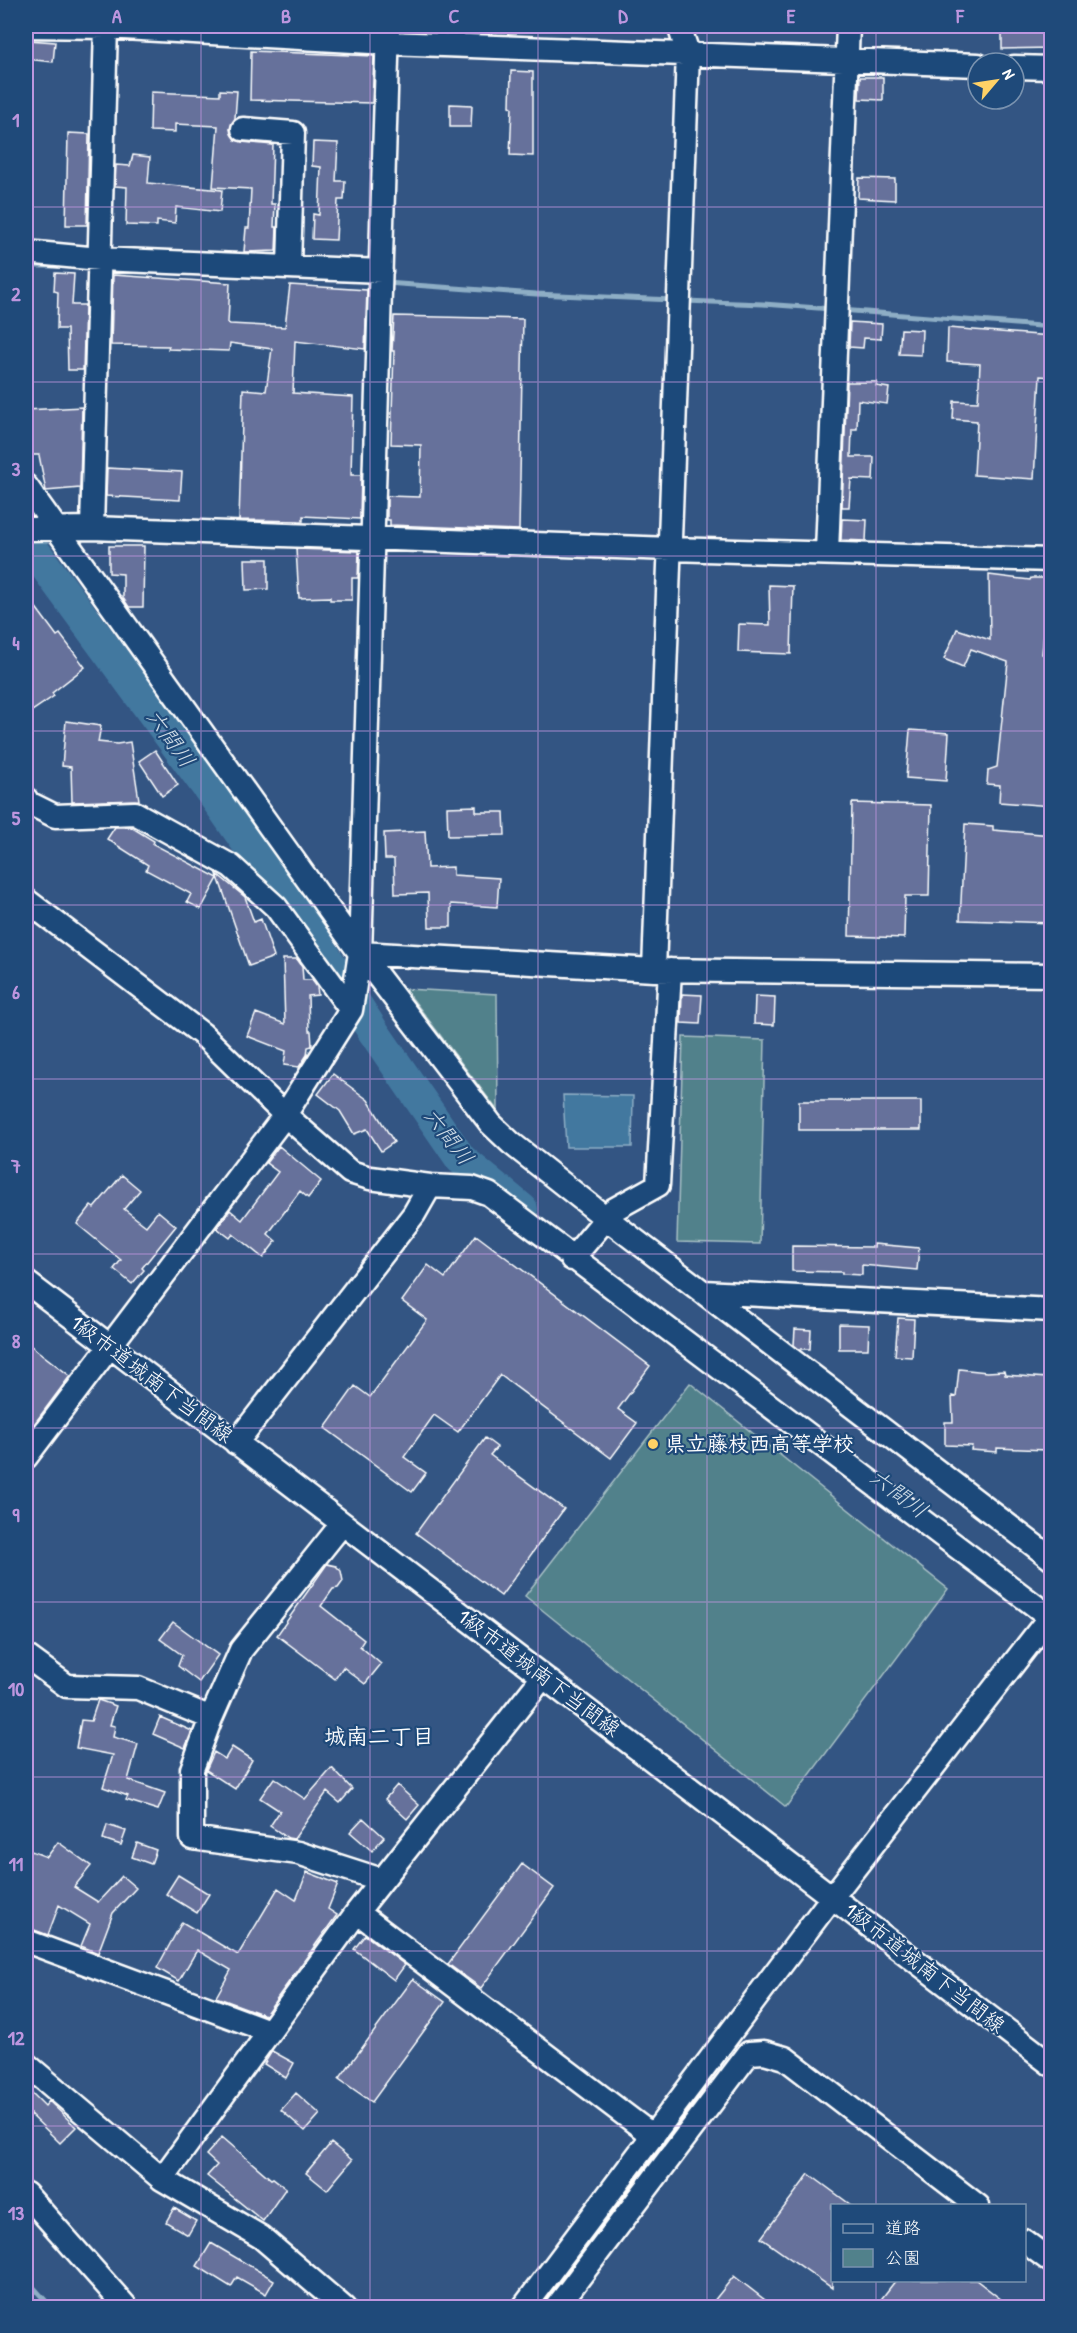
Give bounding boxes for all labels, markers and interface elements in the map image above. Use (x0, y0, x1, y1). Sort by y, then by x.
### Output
text: A (112, 2, 122, 29)
text: B (281, 2, 291, 29)
text: C (449, 2, 460, 29)
text: D (618, 2, 628, 29)
text: E (787, 2, 796, 29)
text: F (955, 2, 965, 29)
north arrow (966, 51, 1026, 111)
text: N (997, 65, 1021, 83)
text: 1 (12, 106, 20, 133)
text: 2 (11, 280, 21, 307)
text: 3 (12, 455, 21, 482)
text: 4 (12, 629, 20, 656)
water label: 六間川 (139, 702, 203, 774)
text: 5 (12, 804, 21, 831)
text: 6 (12, 978, 20, 1005)
water label: 六間川 (417, 1101, 481, 1171)
text: 7 (10, 1152, 21, 1179)
street label: 1級市道城南下当間線 (65, 1308, 240, 1449)
text: 8 (12, 1327, 21, 1354)
place label: 県立藤枝西高等学校 (665, 1429, 854, 1458)
marker: 県立藤枝西高等学校 (646, 1437, 660, 1451)
water label: 六間川 (864, 1461, 934, 1525)
text: 9 (12, 1501, 20, 1528)
street label: 1級市道城南下当間線 (452, 1602, 627, 1743)
text: 10 (8, 1675, 24, 1702)
district label: 城南二丁目 (324, 1721, 434, 1751)
text: 11 (9, 1850, 23, 1877)
street label: 1級市道城南下当間線 (839, 1896, 1012, 2040)
text: 12 (8, 2024, 25, 2051)
text: 13 (8, 2199, 24, 2226)
legend (831, 2204, 1026, 2282)
text: 道路 (885, 2215, 921, 2240)
text: 公園 (885, 2245, 921, 2270)

